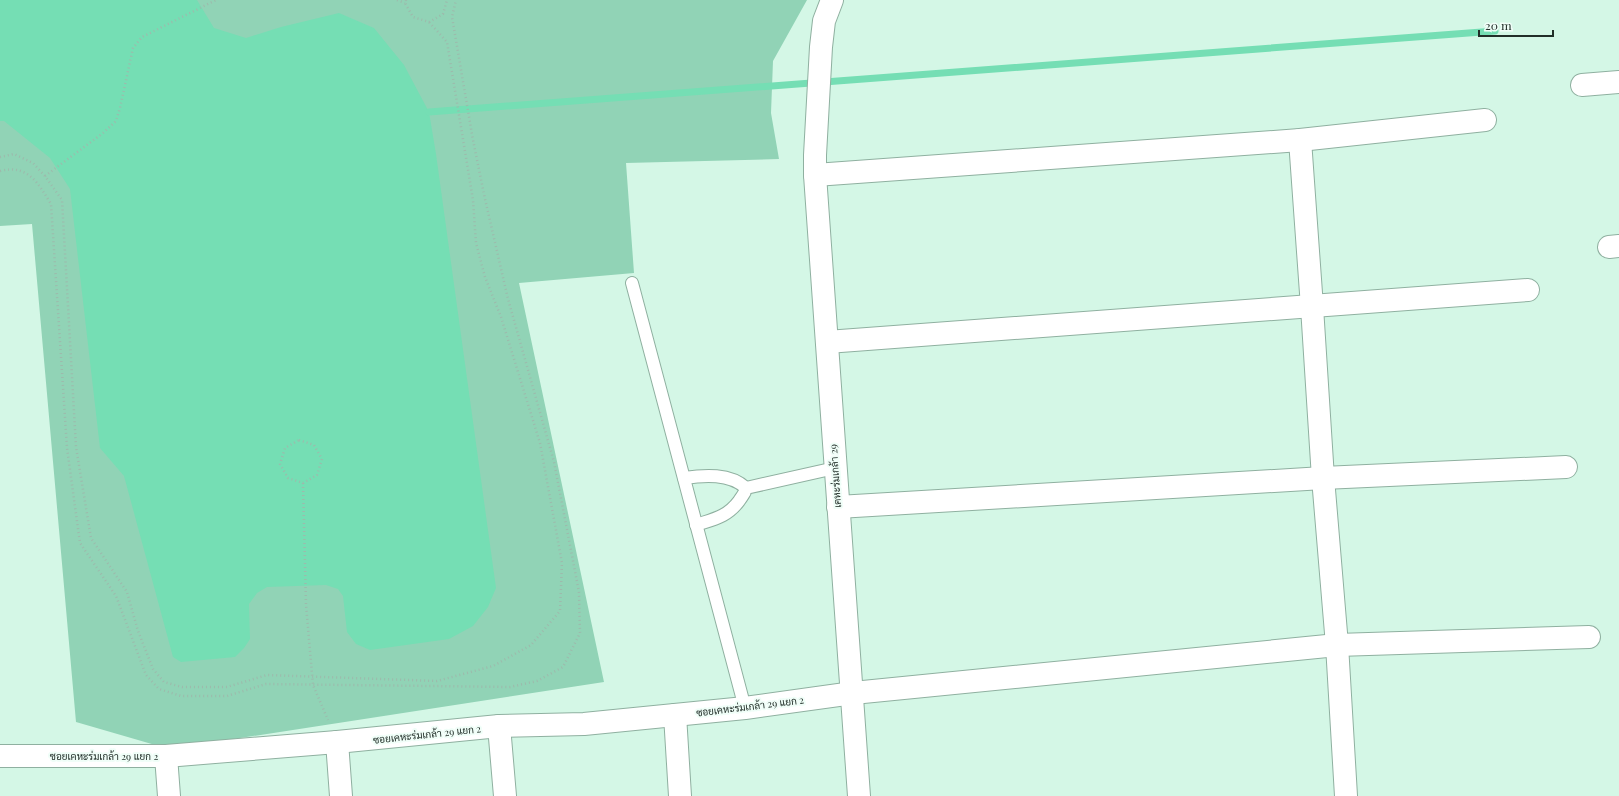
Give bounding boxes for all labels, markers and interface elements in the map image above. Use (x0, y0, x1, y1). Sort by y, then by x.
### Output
scale bar (1479, 12, 1553, 38)
text: 20 m (1485, 17, 1512, 33)
street label: เคหะร่มเกล้า 29 (826, 444, 844, 508)
street label: ซอยเคหะร่มเกล้า 29 แยก 2 (695, 692, 805, 720)
street label: ซอยเคหะร่มเกล้า 29 แยก 2 (372, 721, 482, 747)
street label: ซอยเคหะร่มเกล้า 29 แยก 2 (50, 749, 158, 763)

